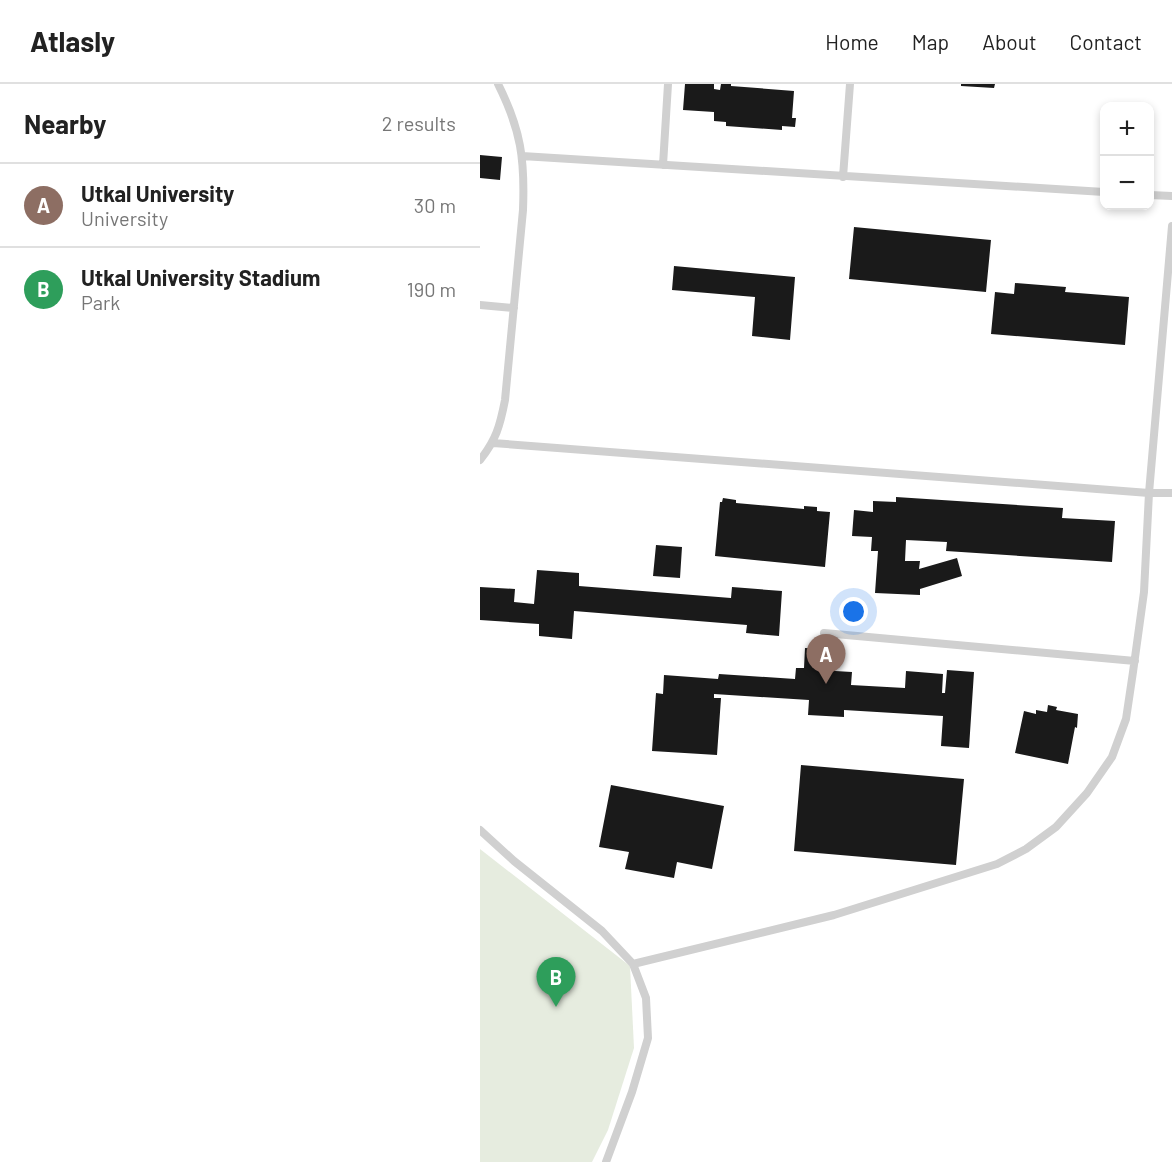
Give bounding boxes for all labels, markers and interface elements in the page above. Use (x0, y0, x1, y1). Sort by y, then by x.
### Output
text: Atlasly (30, 24, 115, 58)
text: Home (825, 29, 879, 54)
text: Map (912, 29, 949, 54)
text: About (982, 29, 1037, 54)
text: Contact (1070, 29, 1142, 54)
map controls (1100, 102, 1154, 210)
button: + (1100, 102, 1154, 156)
text: Nearby (24, 108, 106, 139)
text: 2 results (382, 111, 456, 135)
button: − (1100, 156, 1154, 210)
text: Utkal University (81, 180, 234, 206)
text: A (37, 193, 50, 217)
text: 30 m (414, 193, 456, 217)
text: University (81, 206, 168, 230)
text: Utkal University Stadium (81, 264, 320, 290)
text: B (37, 277, 50, 301)
text: 190 m (407, 277, 456, 301)
text: Park (81, 290, 120, 314)
your location (839, 597, 868, 626)
pin: A (806, 634, 846, 684)
pin: B (536, 958, 576, 1007)

